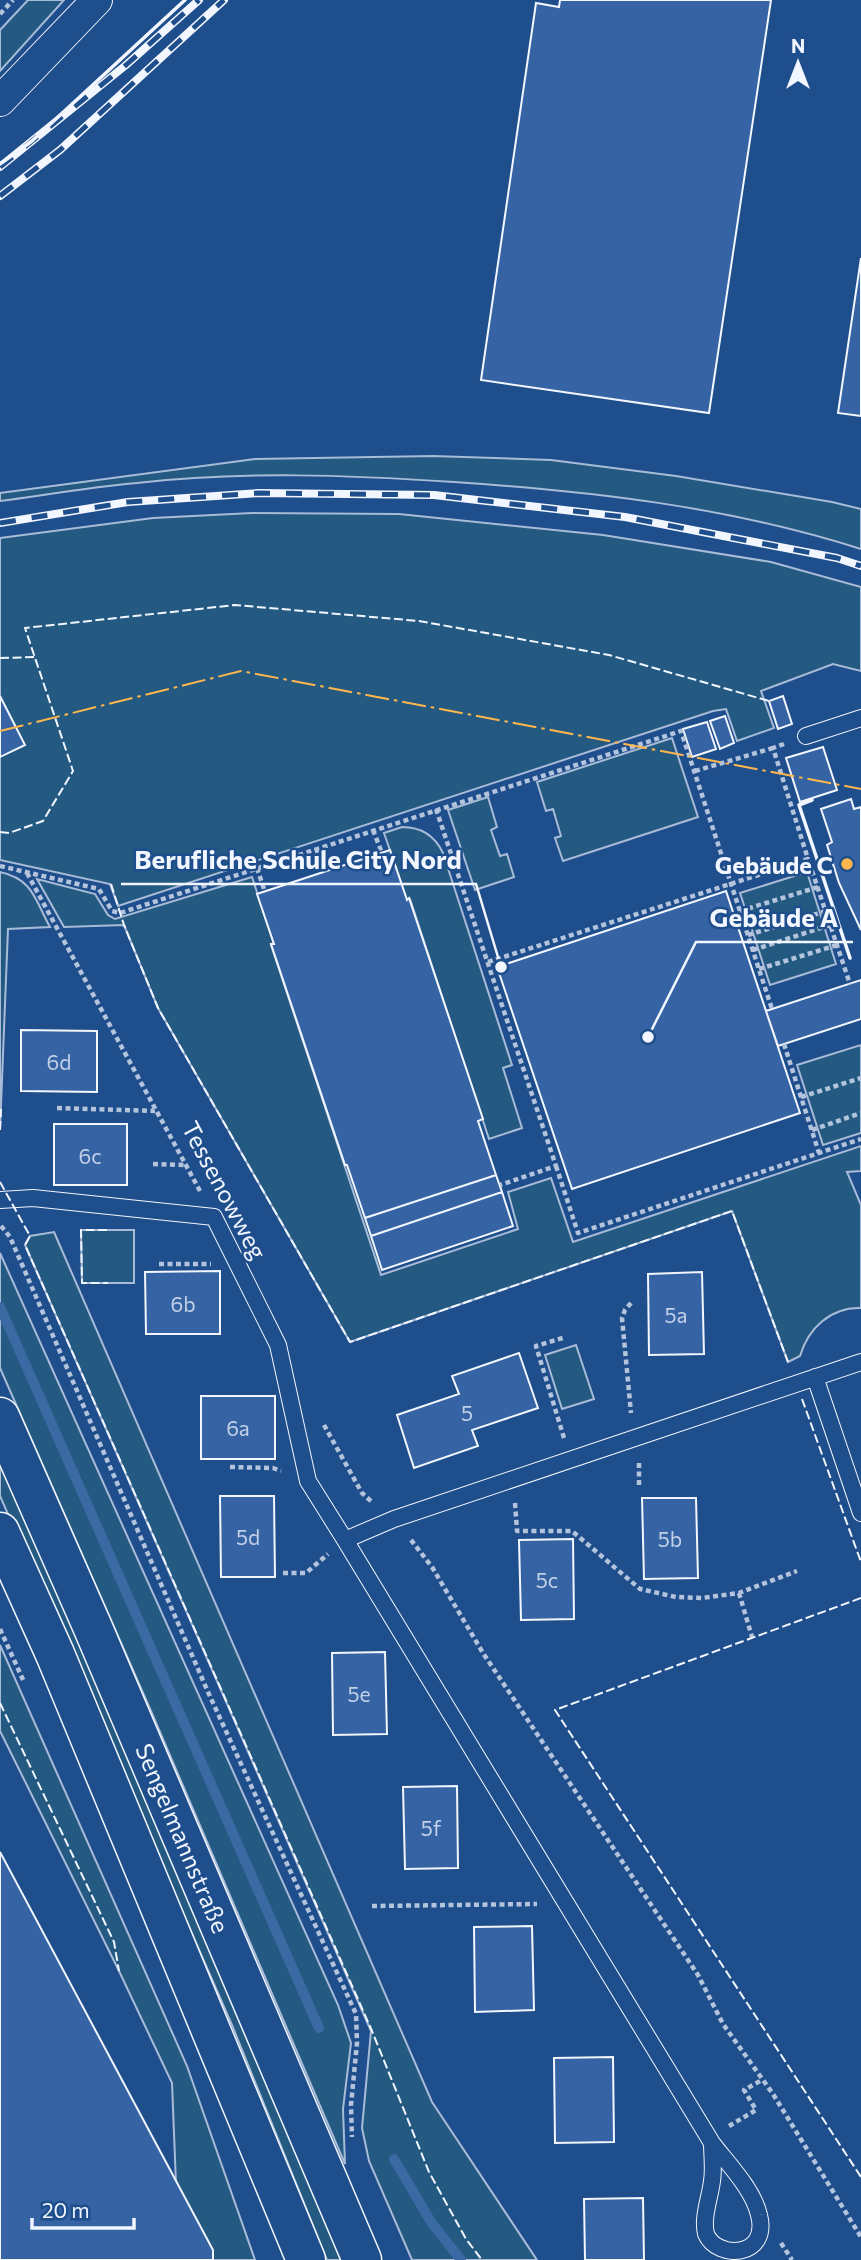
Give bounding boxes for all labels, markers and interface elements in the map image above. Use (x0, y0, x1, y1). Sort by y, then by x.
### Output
north arrow (763, 28, 833, 98)
text: N (791, 34, 805, 57)
callout: Berufliche Schule City Nord (121, 837, 476, 884)
text: Berufliche Schule City Nord (134, 843, 462, 874)
place label: Gebäude C (715, 850, 833, 879)
marker: Gebäude C (839, 856, 855, 872)
callout: Gebäude A (696, 895, 853, 942)
text: Gebäude A (710, 901, 839, 932)
house number: 6d (47, 1049, 71, 1074)
street label: Tessenowweg (177, 1116, 273, 1264)
house number: 6c (78, 1143, 102, 1168)
house number: 6b (170, 1291, 196, 1316)
house number: 5a (664, 1302, 688, 1327)
house number: 5 (461, 1400, 473, 1425)
house number: 6a (226, 1415, 250, 1440)
house number: 5d (236, 1524, 260, 1549)
house number: 5b (658, 1526, 682, 1551)
house number: 5c (536, 1567, 558, 1592)
house number: 5e (347, 1681, 371, 1706)
street label: Sengelmannstraße (130, 1739, 236, 1937)
house number: 5f (421, 1815, 442, 1840)
scale bar (32, 2186, 133, 2230)
text: 20 m (42, 2197, 90, 2222)

